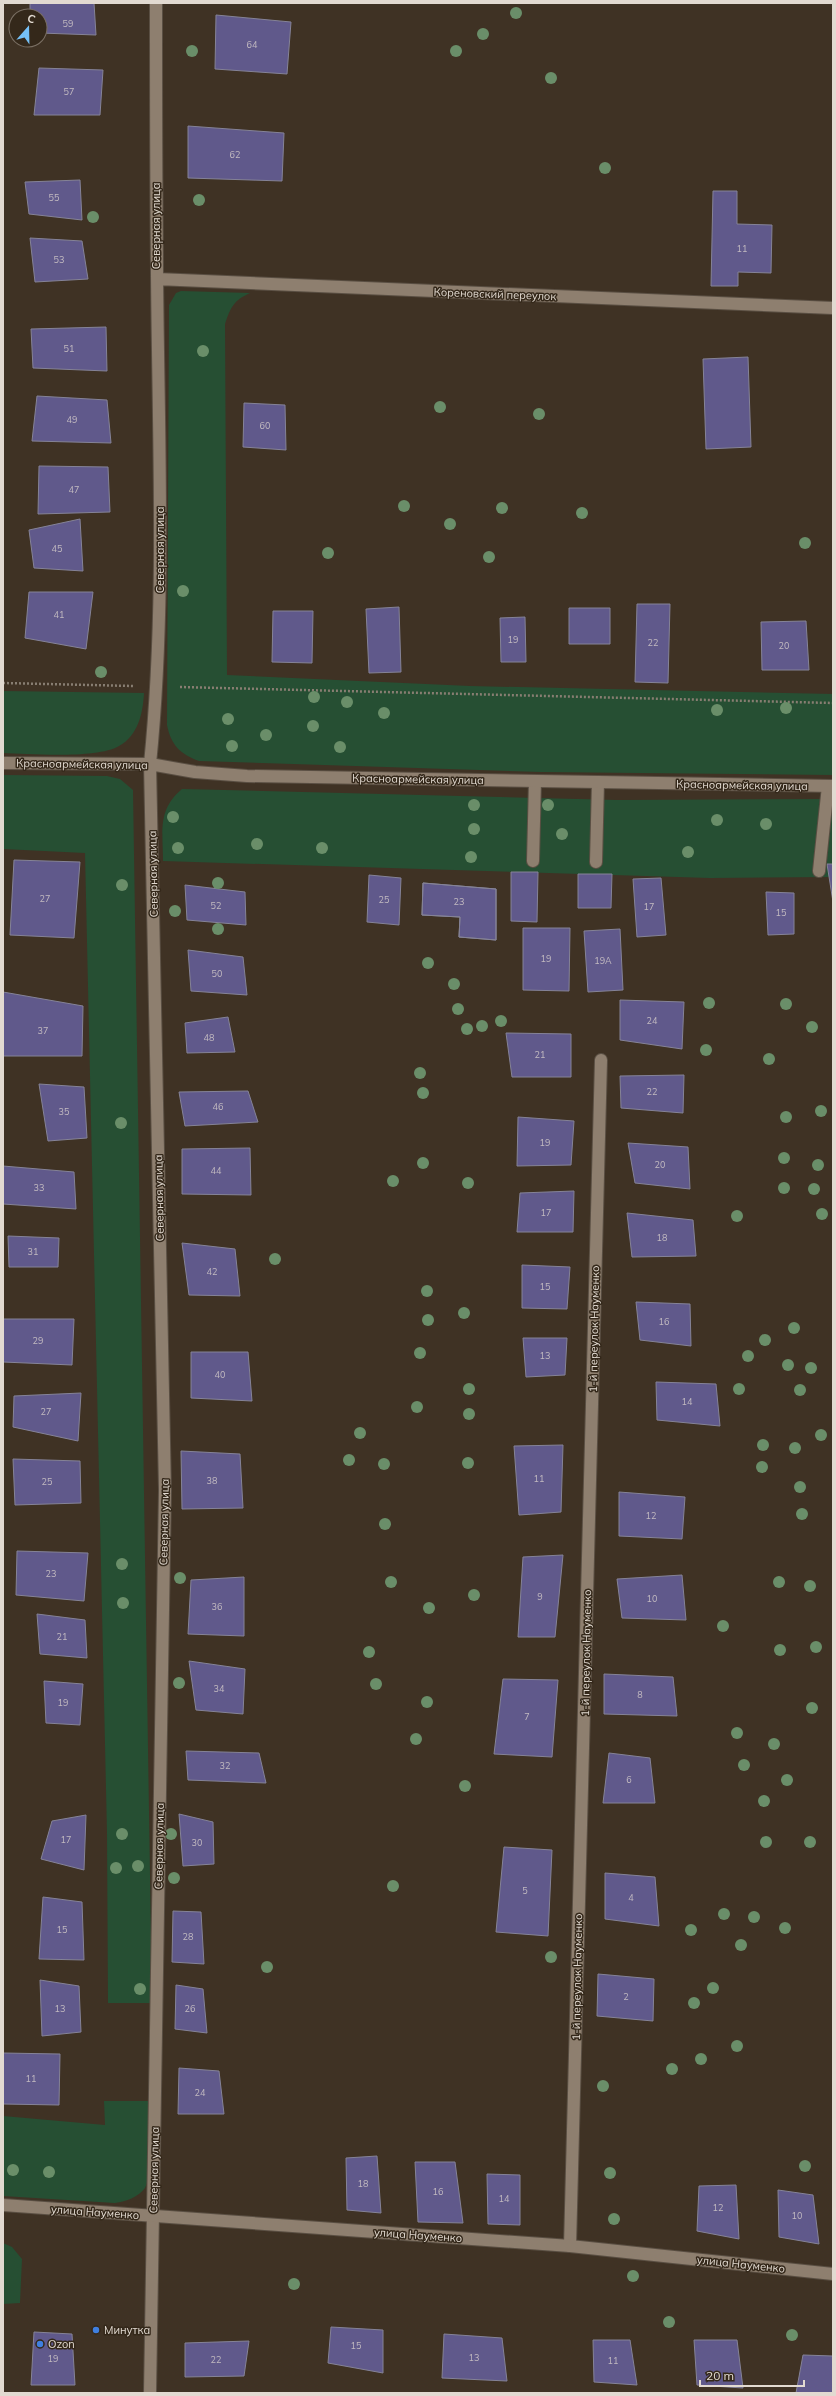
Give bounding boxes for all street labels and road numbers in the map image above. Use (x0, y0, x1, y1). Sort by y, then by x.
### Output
street label: Северная улица (149, 183, 163, 269)
street label: Кореновский переулок (433, 285, 557, 303)
street label: Северная улица (153, 507, 167, 593)
street label: Красноармейская улица (16, 756, 148, 772)
street label: Красноармейская улица (352, 771, 484, 787)
street label: Красноармейская улица (676, 777, 808, 793)
street label: Северная улица (145, 831, 161, 917)
street label: Северная улица (151, 1155, 167, 1241)
street label: 1-й переулок Науменко (586, 1265, 602, 1393)
street label: Северная улица (156, 1479, 172, 1565)
street label: 1-й переулок Науменко (578, 1589, 594, 1717)
street label: Северная улица (151, 1803, 167, 1889)
street label: 1-й переулок Науменко (569, 1913, 585, 2041)
street label: Северная улица (146, 2127, 162, 2213)
street label: улица Науменко (50, 2202, 140, 2222)
street label: улица Науменко (373, 2225, 463, 2245)
street label: улица Науменко (696, 2252, 786, 2276)

